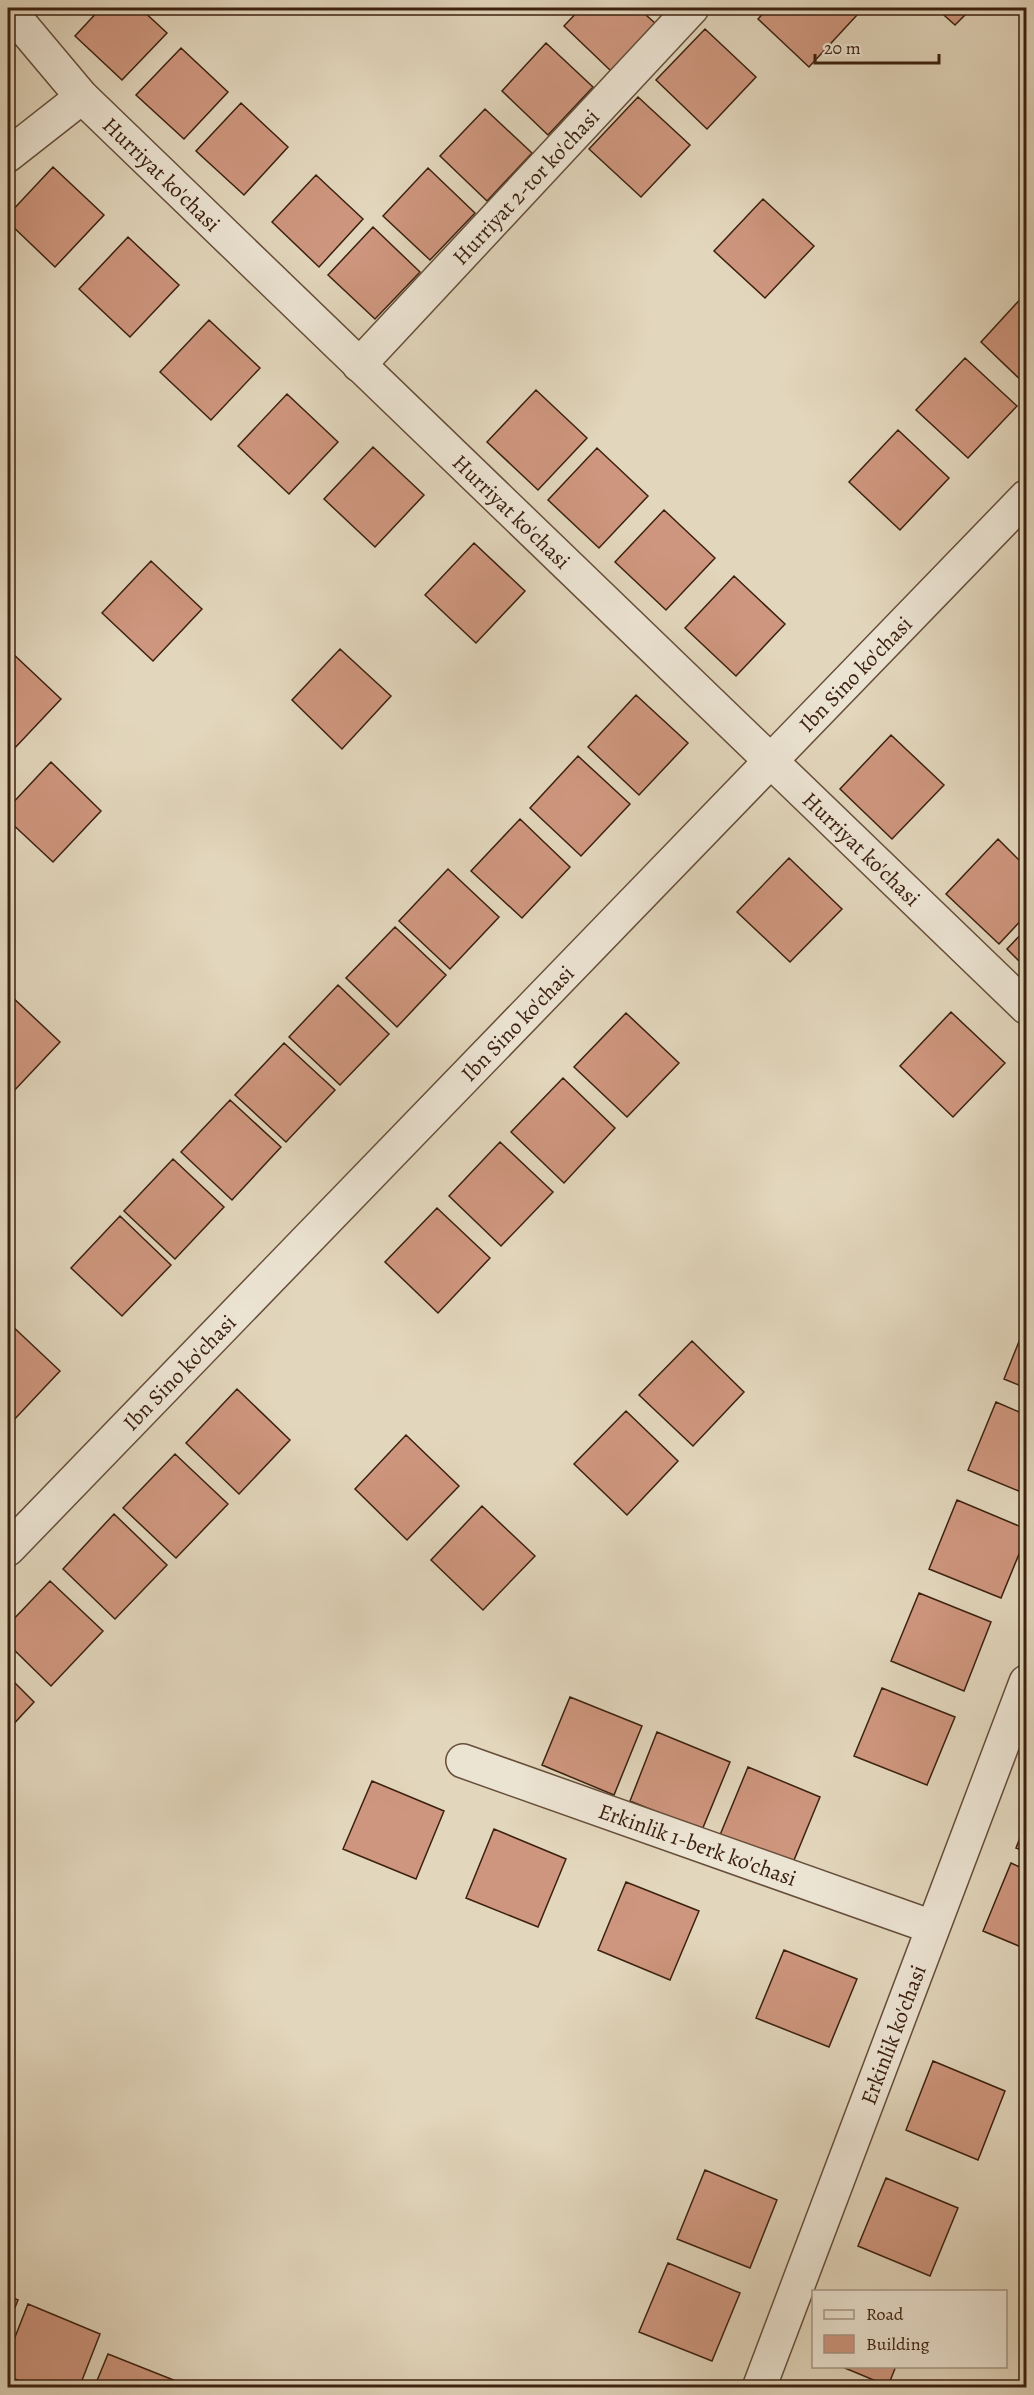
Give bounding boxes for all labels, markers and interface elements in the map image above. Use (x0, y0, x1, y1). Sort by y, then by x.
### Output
scale bar (815, 27, 940, 65)
text: 20 m (824, 36, 861, 60)
street label: Hurriyat 2-tor ko'chasi (446, 103, 606, 272)
street label: Hurriyat ko'chasi (96, 111, 227, 239)
street label: Hurriyat ko'chasi (446, 448, 577, 576)
street label: Ibn Sino ko'chasi (792, 610, 919, 739)
street label: Hurriyat ko'chasi (795, 785, 927, 913)
street label: Ibn Sino ko'chasi (454, 959, 581, 1088)
street label: Ibn Sino ko'chasi (116, 1308, 243, 1438)
street label: Erkinlik 1-berk ko'chasi (594, 1796, 800, 1894)
street label: Erkinlik ko'chasi (854, 1961, 934, 2109)
legend (812, 2290, 1007, 2368)
text: Road (866, 2302, 904, 2326)
text: Building (866, 2332, 930, 2356)

